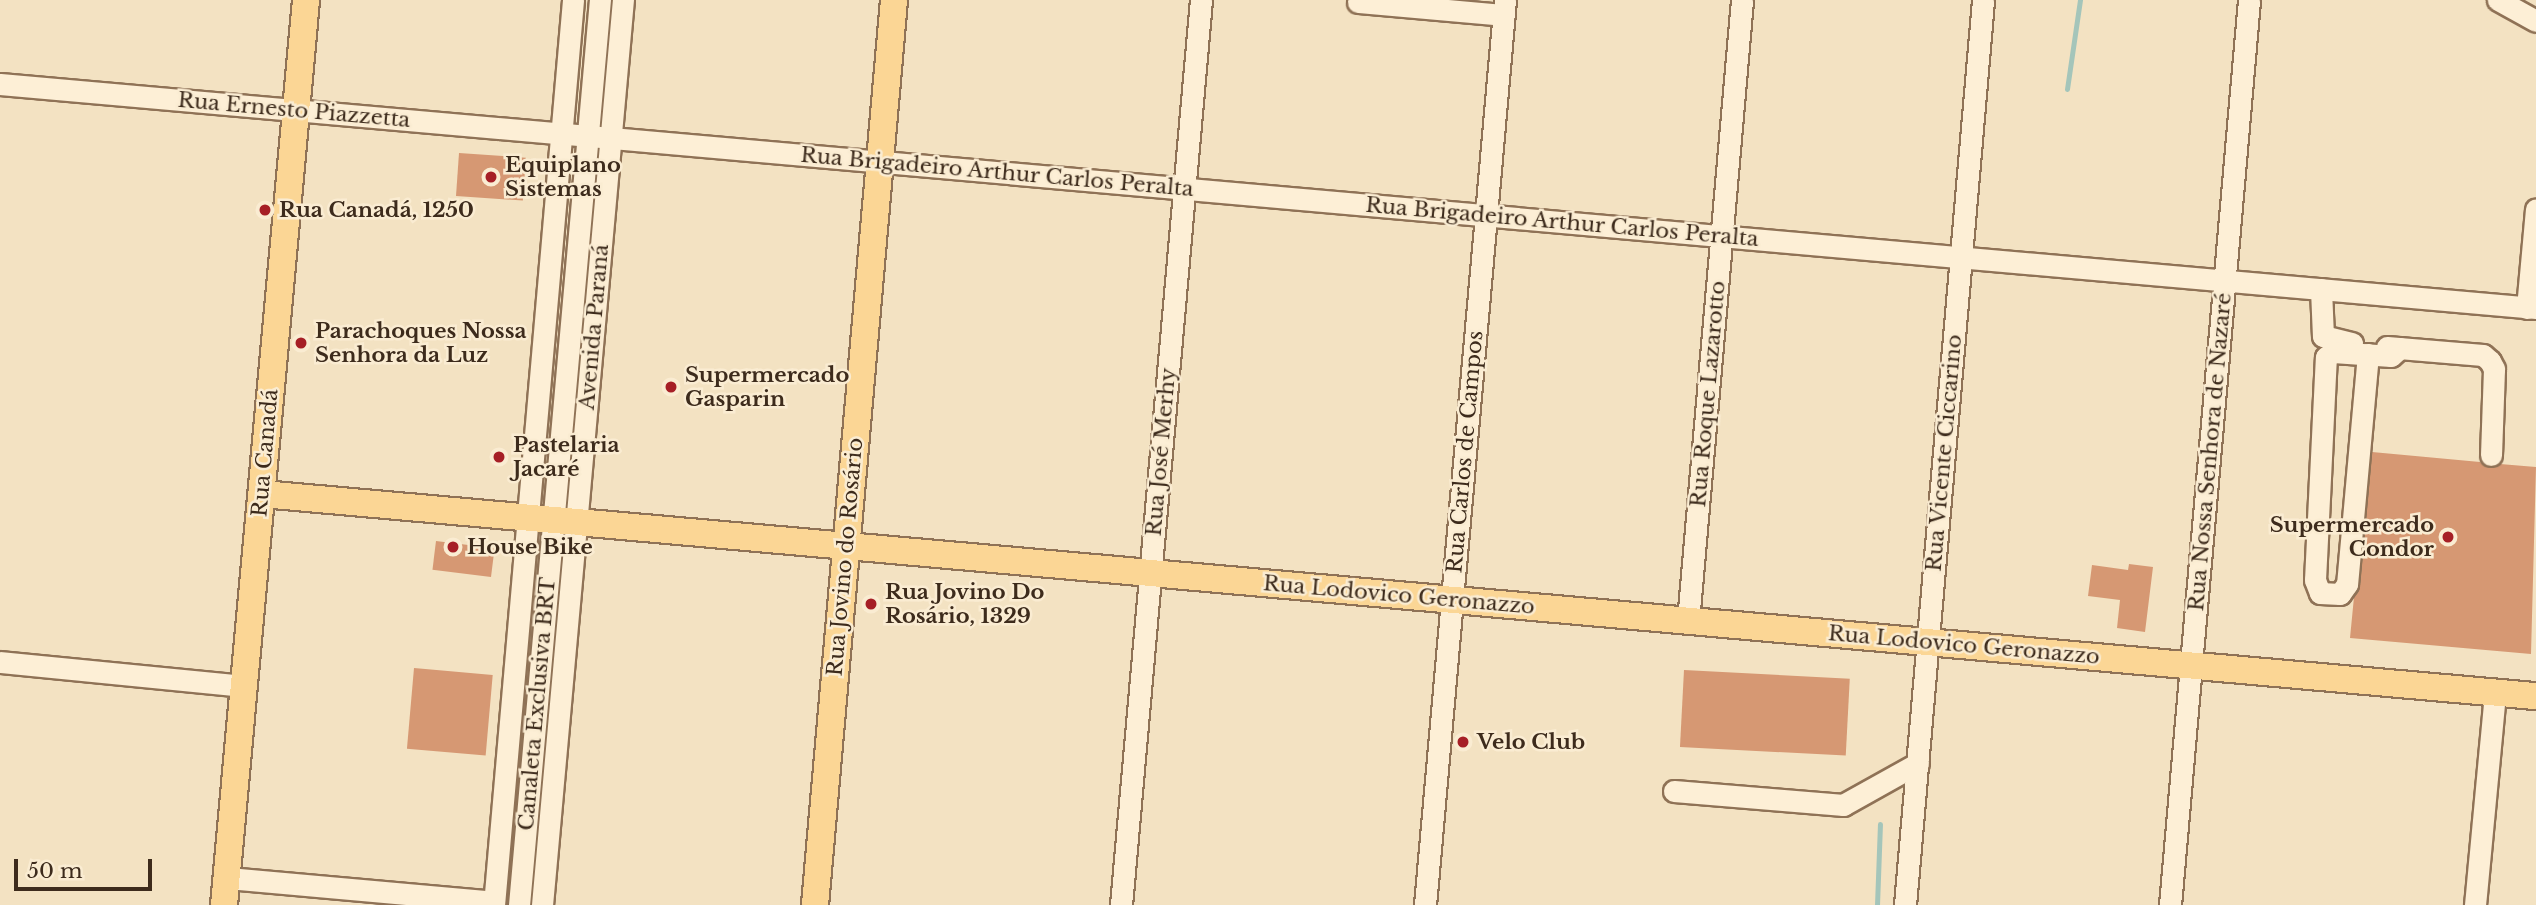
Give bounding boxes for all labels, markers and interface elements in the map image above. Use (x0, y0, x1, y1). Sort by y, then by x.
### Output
street label: Rua Ernesto Piazzetta (177, 87, 411, 133)
street label: Rua Brigadeiro Arthur Carlos Peralta (799, 142, 1195, 202)
place label: Equiplano Sistemas (505, 152, 621, 202)
marker: Equiplano Sistemas (483, 169, 499, 185)
street label: Rua Brigadeiro Arthur Carlos Peralta (1364, 192, 1760, 252)
place label: Rua Canadá, 1250 (279, 197, 474, 223)
marker: Rua Canadá, 1250 (257, 202, 273, 218)
street label: Avenida Paraná (574, 243, 614, 411)
street label: Rua Roque Lazarotto (1686, 280, 1730, 508)
street label: Rua Nossa Senhora de Nazaré (2183, 291, 2237, 613)
place label: Parachoques Nossa Senhora da Luz (315, 318, 526, 368)
street label: Rua Carlos de Campos (1442, 330, 1488, 574)
street label: Rua Vicente Ciccarino (1921, 333, 1967, 573)
marker: Parachoques Nossa Senhora da Luz (293, 335, 309, 351)
place label: Supermercado Gasparin (685, 362, 849, 412)
street label: Rua José Merhy (1141, 367, 1181, 537)
marker: Supermercado Gasparin (663, 379, 679, 395)
street label: Rua Canadá (247, 388, 283, 518)
place label: Pastelaria Jacaré (513, 432, 620, 482)
street label: Rua Jovino do Rosário (822, 437, 868, 677)
marker: Pastelaria Jacaré (491, 449, 507, 465)
place label: Supermercado Condor (2270, 512, 2434, 562)
marker: Supermercado Condor (2440, 529, 2456, 545)
place label: House Bike (467, 534, 593, 560)
marker: House Bike (445, 539, 461, 555)
street label: Rua Lodovico Geronazzo (1262, 571, 1536, 619)
street label: Canaleta Exclusiva BRT (513, 576, 561, 832)
place label: Rua Jovino Do Rosário, 1329 (885, 579, 1044, 629)
marker: Rua Jovino Do Rosário, 1329 (863, 596, 879, 612)
street label: Rua Lodovico Geronazzo (1827, 621, 2101, 669)
place label: Velo Club (1477, 729, 1585, 755)
marker: Velo Club (1455, 734, 1471, 750)
scale bar (18, 846, 156, 890)
text: 50 m (27, 858, 82, 884)

